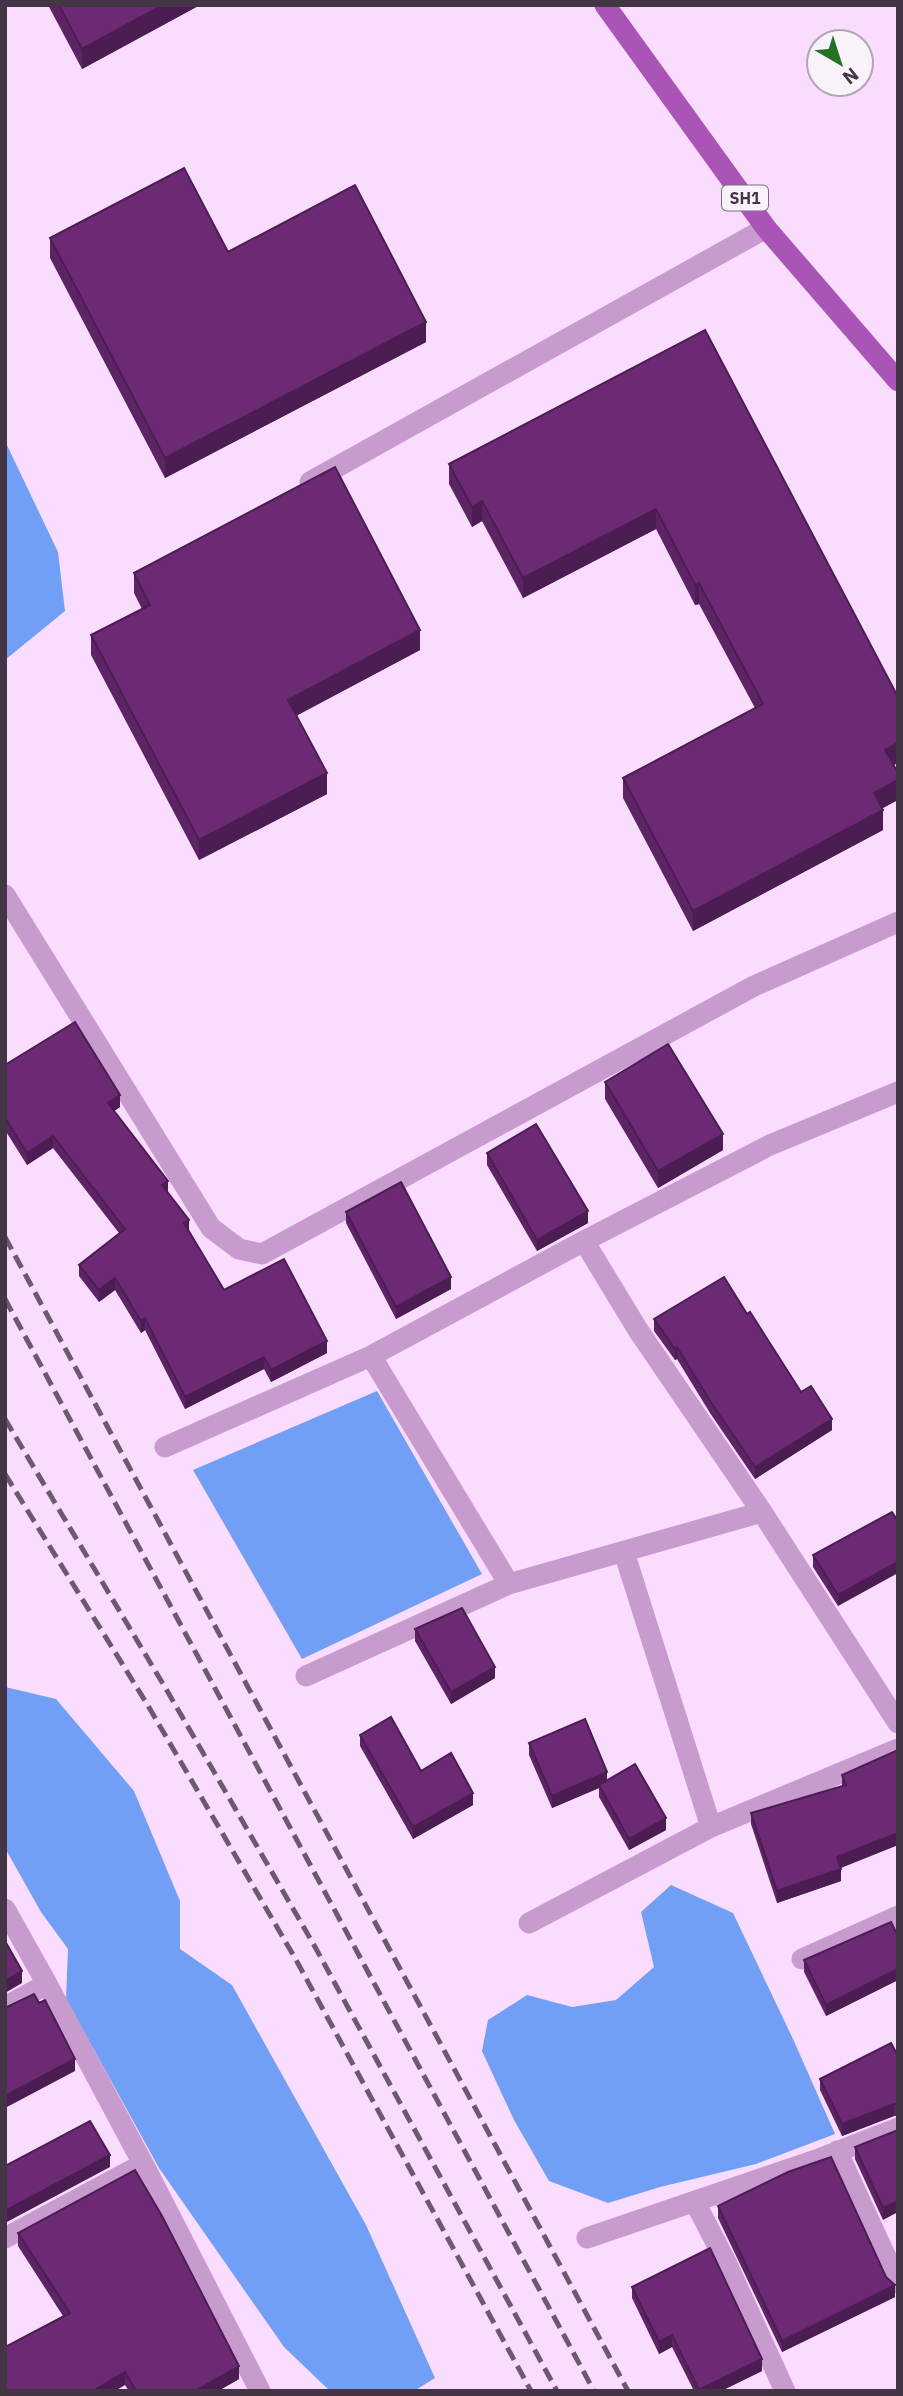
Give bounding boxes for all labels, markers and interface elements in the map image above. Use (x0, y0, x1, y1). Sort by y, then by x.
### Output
north arrow (805, 28, 875, 98)
text: N (838, 63, 864, 90)
road number: SH1 (722, 186, 768, 210)

